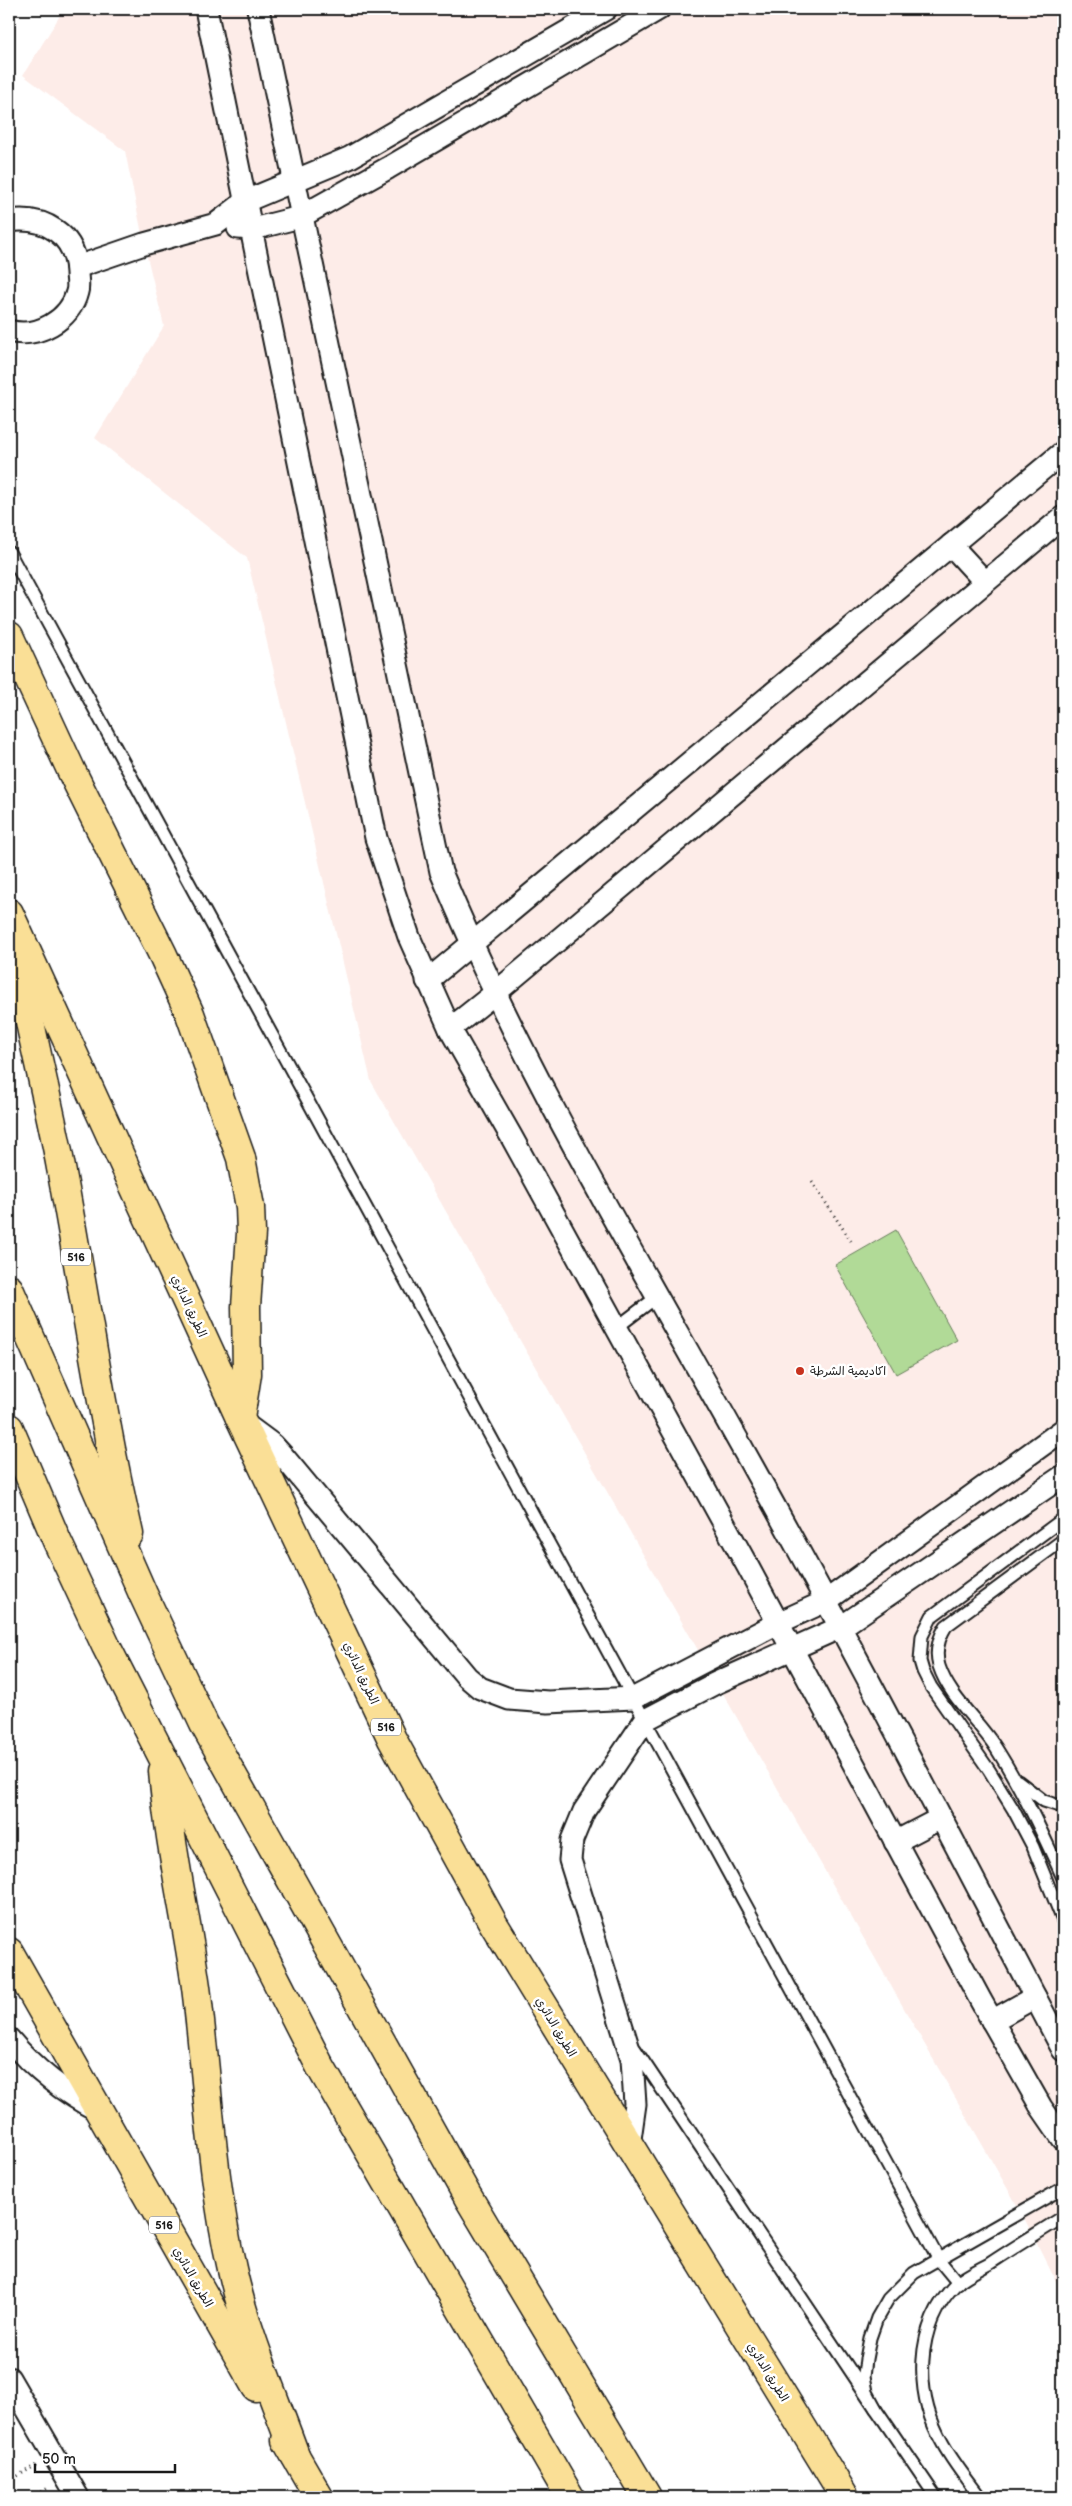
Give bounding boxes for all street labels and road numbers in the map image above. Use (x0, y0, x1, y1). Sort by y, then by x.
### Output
road number: 516 (61, 1248, 91, 1266)
street label: الطريق الدائري (167, 1273, 210, 1340)
street label: الطريق الدائري (339, 1640, 382, 1707)
road number: 516 (371, 1718, 401, 1735)
street label: الطريق الدائري (531, 1995, 579, 2060)
road number: 516 (149, 2216, 179, 2234)
street label: الطريق الدائري (168, 2244, 216, 2311)
street label: الطريق الدائري (743, 2340, 792, 2405)

